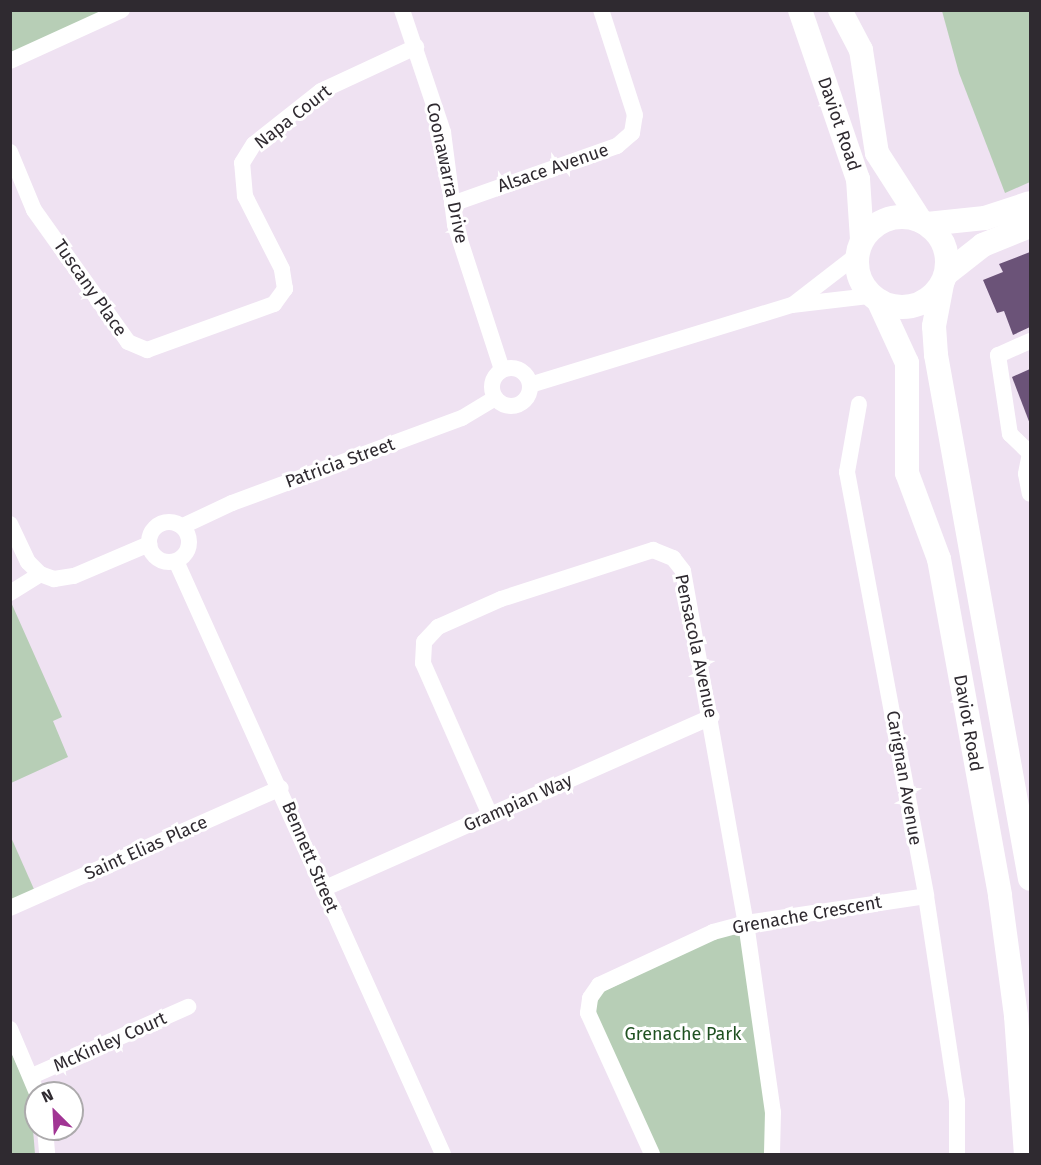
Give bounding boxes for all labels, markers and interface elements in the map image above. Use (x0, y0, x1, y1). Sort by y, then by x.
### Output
street label: Daviot Road (813, 74, 865, 174)
street label: Napa Court (250, 80, 336, 154)
street label: Coonawarra Drive (422, 101, 472, 245)
street label: Alsace Avenue (495, 139, 611, 197)
street label: Tuscany Place (49, 236, 131, 340)
street label: Patricia Street (282, 433, 398, 493)
street label: Pensacola Avenue (670, 572, 722, 720)
street label: Daviot Road (949, 673, 987, 773)
street label: Carignan Avenue (882, 709, 926, 847)
street label: Grampian Way (460, 769, 576, 837)
street label: Bennett Street (277, 798, 343, 916)
street label: Saint Elias Place (81, 811, 211, 885)
street label: Grenache Crescent (731, 891, 883, 939)
street label: McKinley Court (50, 1007, 170, 1077)
park label: Grenache Park (624, 1023, 742, 1045)
north arrow (24, 1081, 84, 1141)
text: N (39, 1085, 56, 1107)

